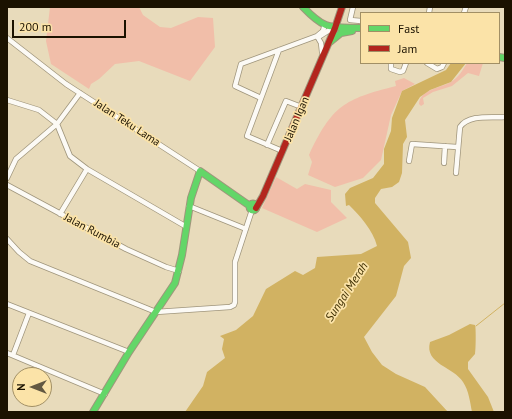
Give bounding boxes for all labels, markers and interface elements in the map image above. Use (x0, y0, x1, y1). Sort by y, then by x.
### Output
scale bar (14, 12, 128, 38)
legend (360, 12, 500, 64)
text: 200 m (19, 19, 52, 34)
text: Fast (398, 21, 419, 36)
text: Jam (398, 41, 417, 56)
street label: Jalan Igan (282, 95, 312, 143)
street label: Jalan Teku Lama (92, 97, 162, 149)
street label: Jalan Rumbia (62, 211, 122, 251)
water label: Sungai Merah (323, 260, 371, 324)
north arrow (12, 367, 52, 407)
text: N (14, 383, 28, 391)

